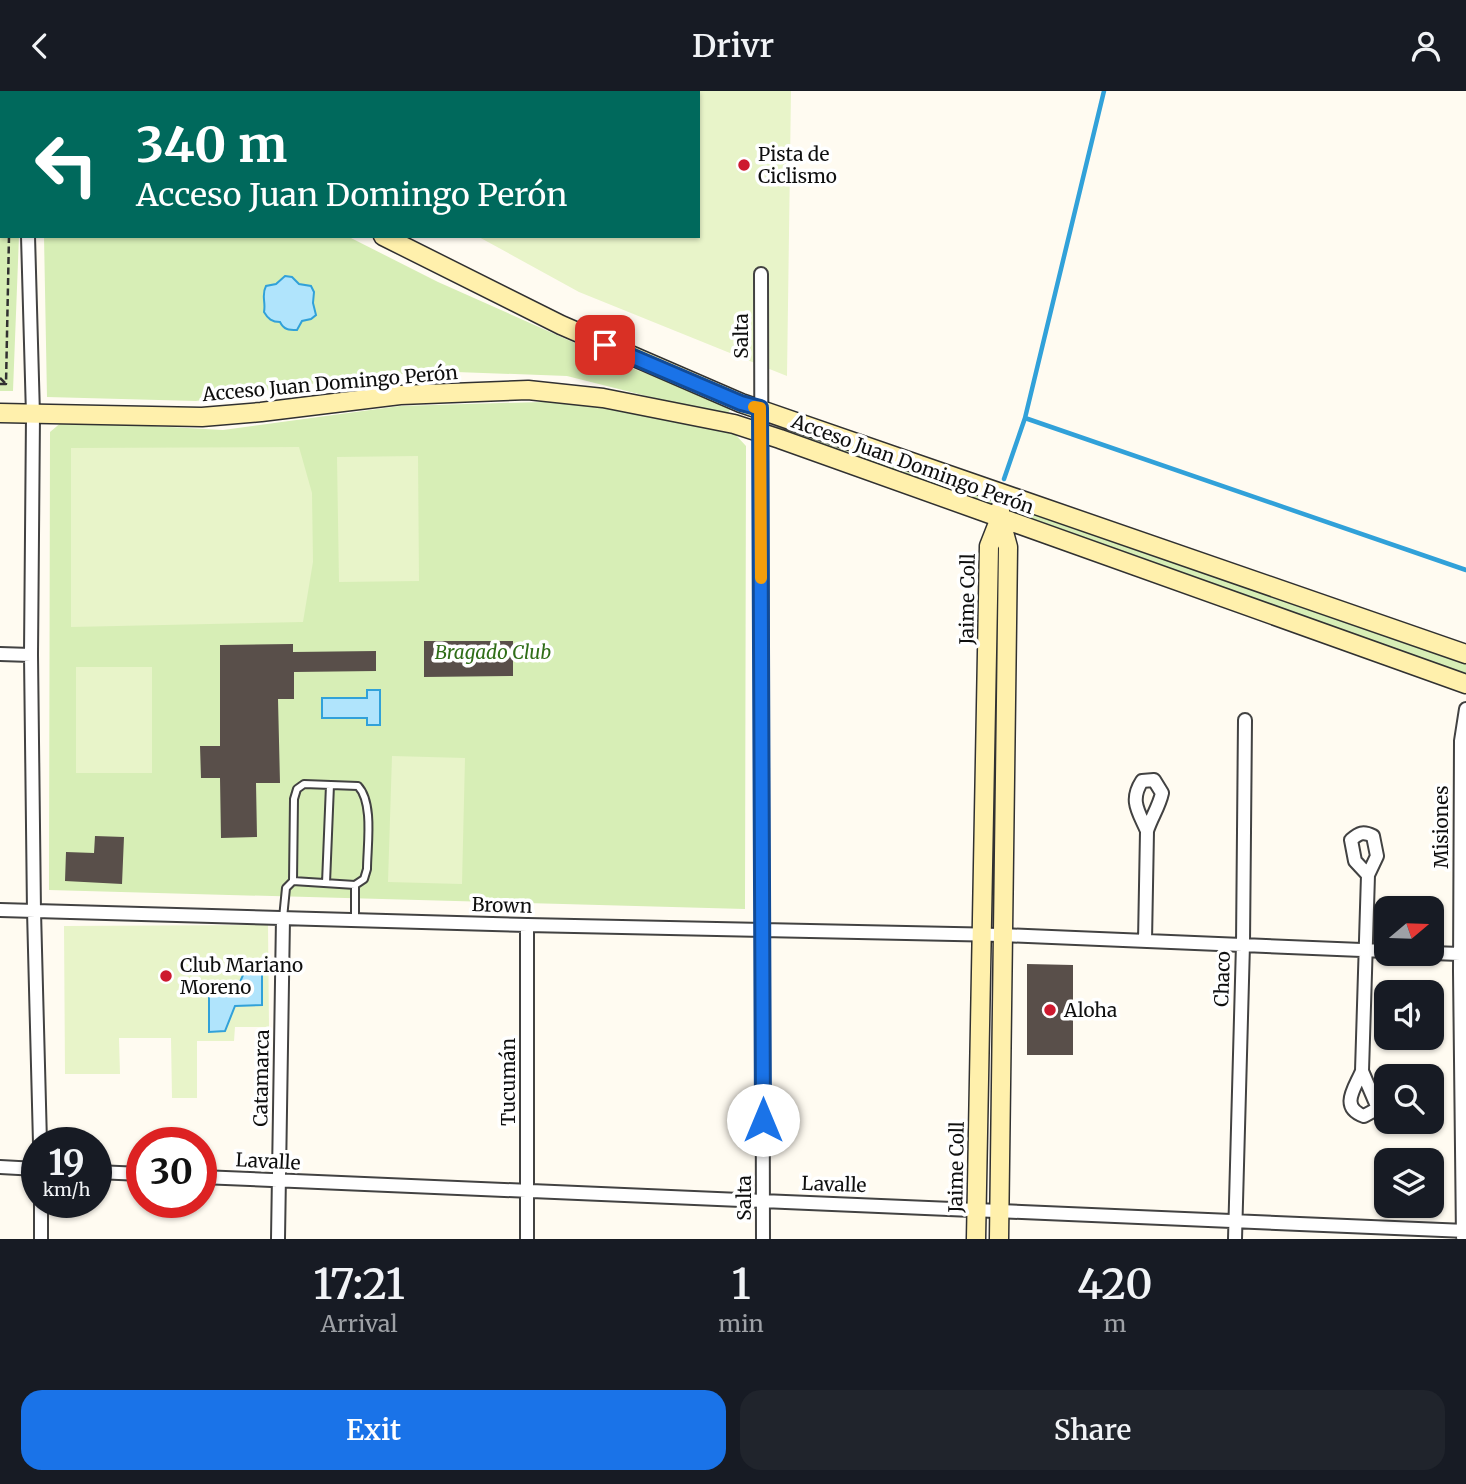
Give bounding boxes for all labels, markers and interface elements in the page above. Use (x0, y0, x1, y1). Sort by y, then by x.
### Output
text: Drivr (692, 26, 774, 66)
icon: back (21, 27, 59, 65)
icon: person (1407, 27, 1445, 65)
text: 340 m (136, 114, 287, 175)
icon: left (21, 119, 112, 210)
place label: Pista de Ciclismo (758, 142, 837, 188)
marker: Pista de Ciclismo (736, 157, 752, 173)
text: Acceso Juan Domingo Perón (136, 175, 567, 215)
street label: Salta (729, 313, 753, 359)
pin (575, 315, 635, 375)
icon: arrive (586, 326, 624, 364)
street label: Acceso Juan Domingo Perón (200, 360, 459, 406)
street label: Acceso Juan Domingo Perón (788, 409, 1038, 519)
street label: Jaime Coll (954, 553, 980, 646)
park label: Bragado Club (435, 640, 551, 664)
street label: Misiones (1429, 785, 1453, 869)
street label: Brown (471, 892, 533, 918)
north arrow (1374, 896, 1444, 966)
map controls (1374, 896, 1444, 1218)
street label: Chaco (1209, 951, 1235, 1007)
place label: Club Mariano Moreno (180, 953, 303, 999)
marker: Club Mariano Moreno (158, 968, 174, 984)
button: sound (1374, 980, 1444, 1050)
place label: Aloha (1063, 998, 1117, 1022)
marker: Aloha (1042, 1002, 1058, 1018)
street label: Catamarca (248, 1029, 274, 1127)
street label: Tucumán (496, 1038, 520, 1126)
button: search (1374, 1064, 1444, 1134)
position arrow (726, 1083, 800, 1157)
street label: Jaime Coll (943, 1121, 969, 1214)
speed limit sign: 30 (126, 1127, 217, 1218)
text: 19 (48, 1141, 85, 1185)
street label: Lavalle (235, 1147, 301, 1175)
button: layers (1374, 1148, 1444, 1218)
street label: Lavalle (801, 1171, 867, 1197)
street label: Salta (732, 1175, 756, 1221)
text: km/h (43, 1178, 90, 1201)
text: 17:21 (313, 1258, 405, 1310)
text: 1 (731, 1258, 751, 1310)
text: 420 (1077, 1258, 1153, 1310)
text: Arrival (321, 1309, 398, 1338)
text: min (718, 1309, 764, 1338)
text: m (1103, 1309, 1126, 1338)
button: Exit (21, 1390, 726, 1470)
button: Share (740, 1390, 1445, 1470)

